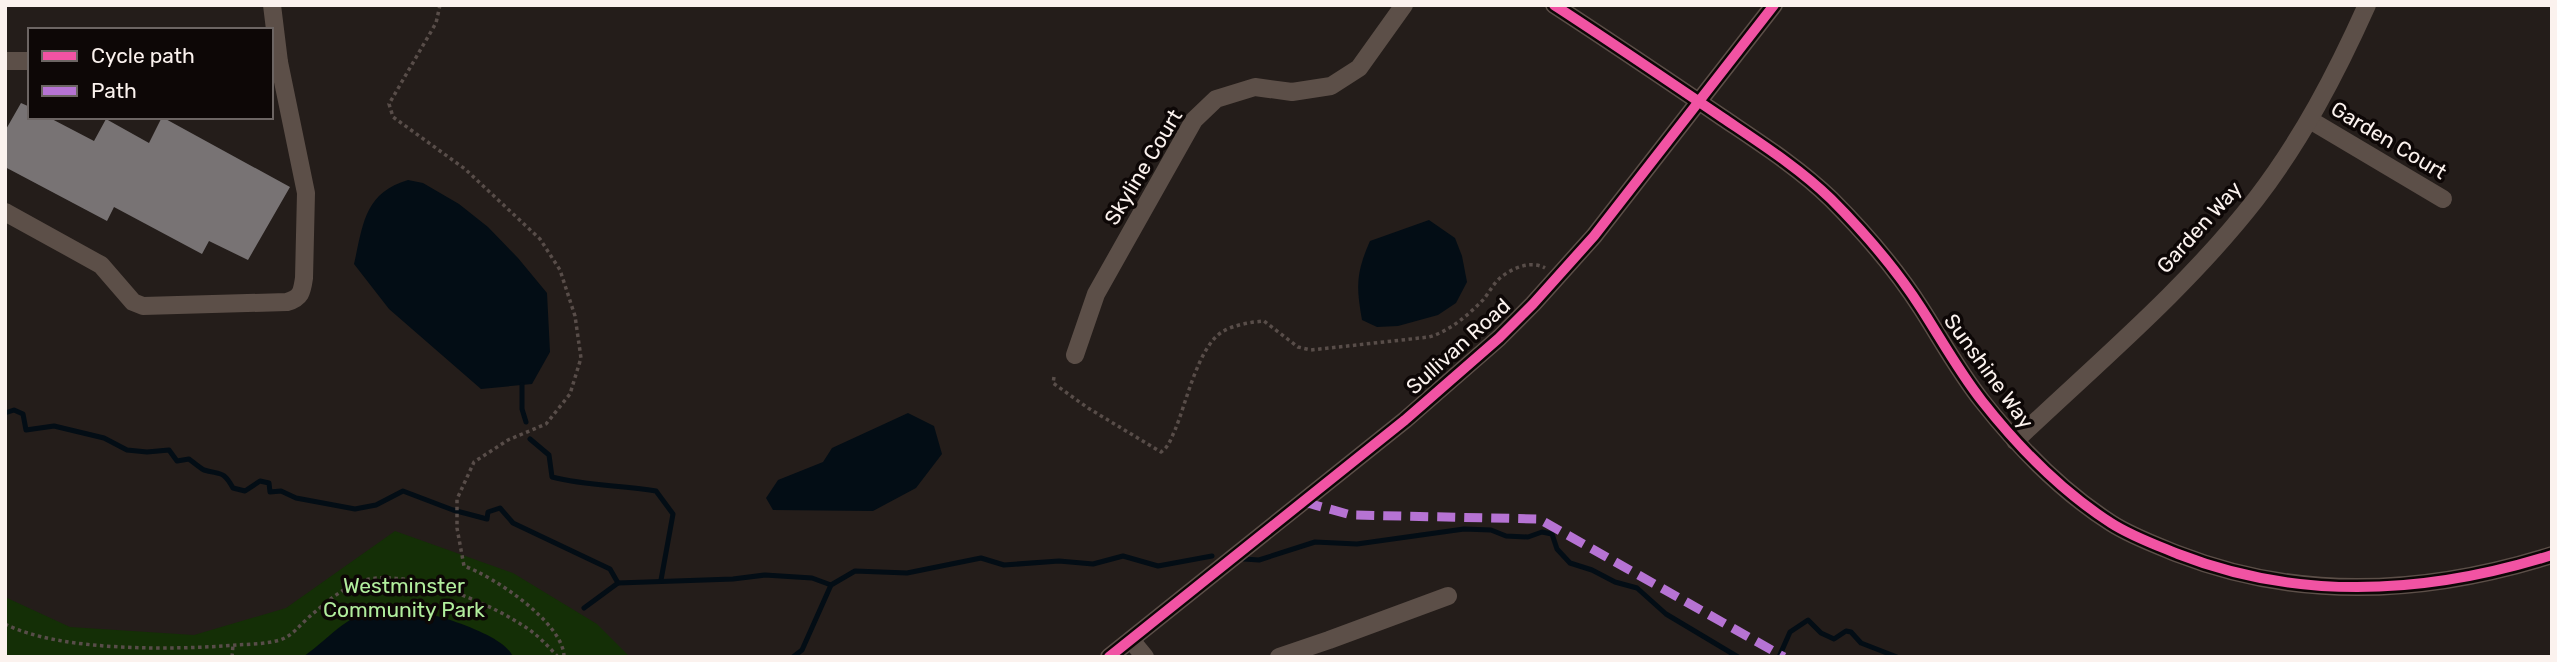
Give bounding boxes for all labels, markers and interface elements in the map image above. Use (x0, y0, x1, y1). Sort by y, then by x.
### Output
legend (28, 28, 273, 119)
text: Cycle path (91, 43, 195, 68)
text: Path (91, 78, 137, 103)
street label: Garden Court (2327, 96, 2451, 184)
street label: Skyline Court (1099, 105, 1187, 229)
street label: Garden Way (2151, 176, 2247, 278)
street label: Sullivan Road (1401, 293, 1515, 399)
street label: Sunshine Way (1939, 309, 2039, 434)
park label: Westminster Community Park (323, 573, 485, 622)

